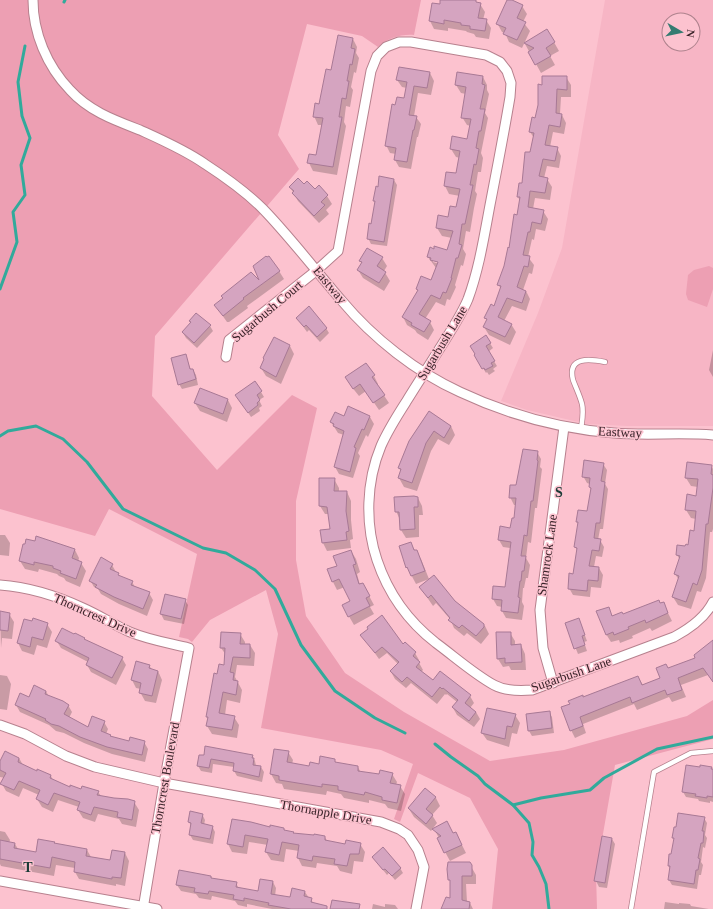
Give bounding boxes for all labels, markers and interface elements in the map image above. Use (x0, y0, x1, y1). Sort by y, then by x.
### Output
north arrow (661, 12, 701, 52)
text: N (684, 29, 697, 38)
street label: Eastway (310, 263, 350, 307)
street label: Sugarbush Court (229, 277, 306, 345)
street label: Sugarbush Lane (414, 303, 470, 383)
street label: Eastway (598, 423, 643, 441)
district label: S (555, 485, 563, 500)
street label: Shamrock Lane (534, 513, 560, 597)
street label: Thorncrest Drive (51, 590, 139, 640)
street label: Sugarbush Lane (529, 653, 613, 695)
street label: Thorncrest Boulevard (148, 720, 182, 835)
street label: Thornapple Drive (279, 797, 373, 827)
district label: T (23, 860, 33, 875)

